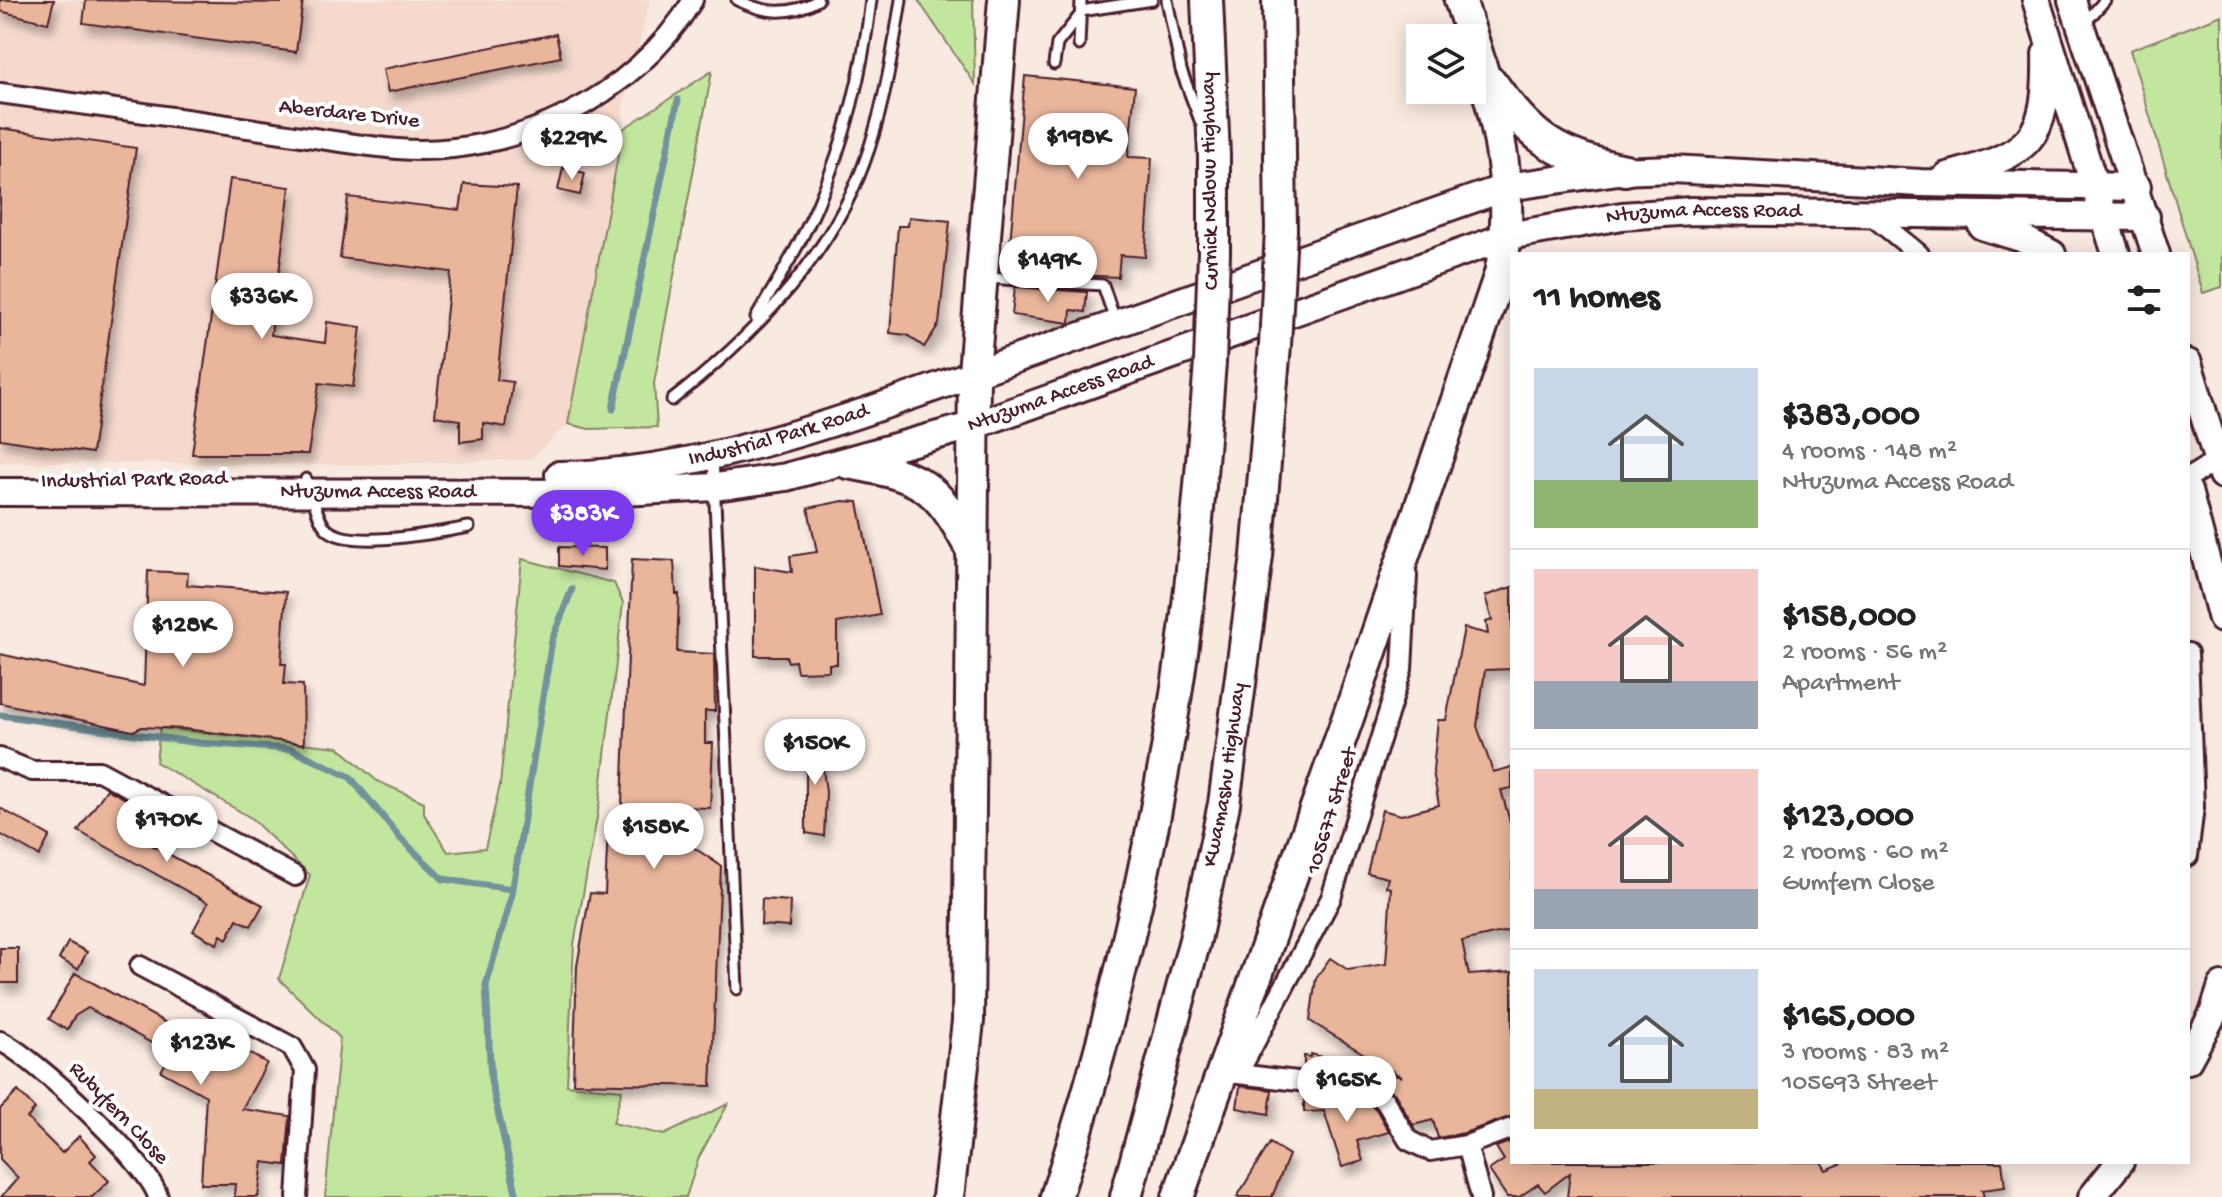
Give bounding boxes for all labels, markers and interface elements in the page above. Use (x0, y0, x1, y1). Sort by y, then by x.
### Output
map controls (1406, 24, 1486, 104)
button: layers (1406, 24, 1486, 104)
street label: Curnick Ndlovu Highway (1196, 71, 1226, 290)
street label: Aberdare Drive (277, 95, 421, 135)
pin: $198K (1022, 113, 1134, 181)
pin: $229K (516, 114, 628, 182)
text: $198K (1046, 123, 1110, 154)
text: $229K (540, 124, 604, 155)
street label: Ntuzuma Access Road (1604, 198, 1804, 232)
pin: $149K (992, 236, 1104, 304)
text: $149K (1017, 246, 1079, 277)
pin: $336K (206, 273, 318, 341)
icon: filters (2122, 278, 2166, 322)
text: 11 homes (1534, 280, 1660, 320)
text: $336K (229, 283, 295, 314)
street label: Ntuzuma Access Road (964, 349, 1159, 439)
text: $383,000 (1782, 397, 1920, 437)
street label: Industrial Park Road (686, 398, 874, 473)
icon: home (1598, 400, 1694, 496)
text: 4 rooms · 148 m² (1782, 437, 1957, 468)
street label: Industrial Park Road (41, 466, 229, 496)
text: Ntuzuma Access Road (1782, 468, 2013, 499)
street label: Ntuzuma Access Road (280, 479, 478, 506)
pin: $383K (527, 490, 639, 558)
text: $383K (549, 500, 617, 531)
text: $158,000 (1782, 598, 1916, 638)
pin: $128K (127, 601, 239, 669)
icon: home (1598, 601, 1694, 697)
text: $128K (151, 611, 215, 642)
text: 2 rooms · 56 m² (1782, 638, 1947, 669)
text: Apartment (1782, 669, 1899, 700)
street label: Kwamashu Highway (1198, 681, 1253, 870)
pin: $150K (759, 719, 871, 787)
text: $150K (783, 729, 847, 760)
street label: 105677 Street (1301, 743, 1365, 878)
pin: $170K (111, 796, 223, 864)
text: $123,000 (1782, 798, 1914, 838)
icon: home (1598, 801, 1694, 897)
pin: $158K (598, 803, 710, 871)
text: $170K (135, 806, 199, 837)
text: $158K (622, 813, 686, 844)
text: 2 rooms · 60 m² (1782, 838, 1948, 869)
text: Gumfern Close (1782, 869, 1934, 900)
text: $165,000 (1782, 998, 1915, 1038)
icon: home (1598, 1001, 1694, 1097)
pin: $123K (145, 1019, 257, 1087)
text: $123K (170, 1029, 232, 1060)
text: 3 rooms · 83 m² (1782, 1038, 1949, 1069)
pin: $165K (1291, 1056, 1403, 1124)
street label: Rubyfern Close (62, 1057, 174, 1171)
text: $165K (1315, 1066, 1379, 1097)
text: 105693 Street (1782, 1069, 1936, 1100)

